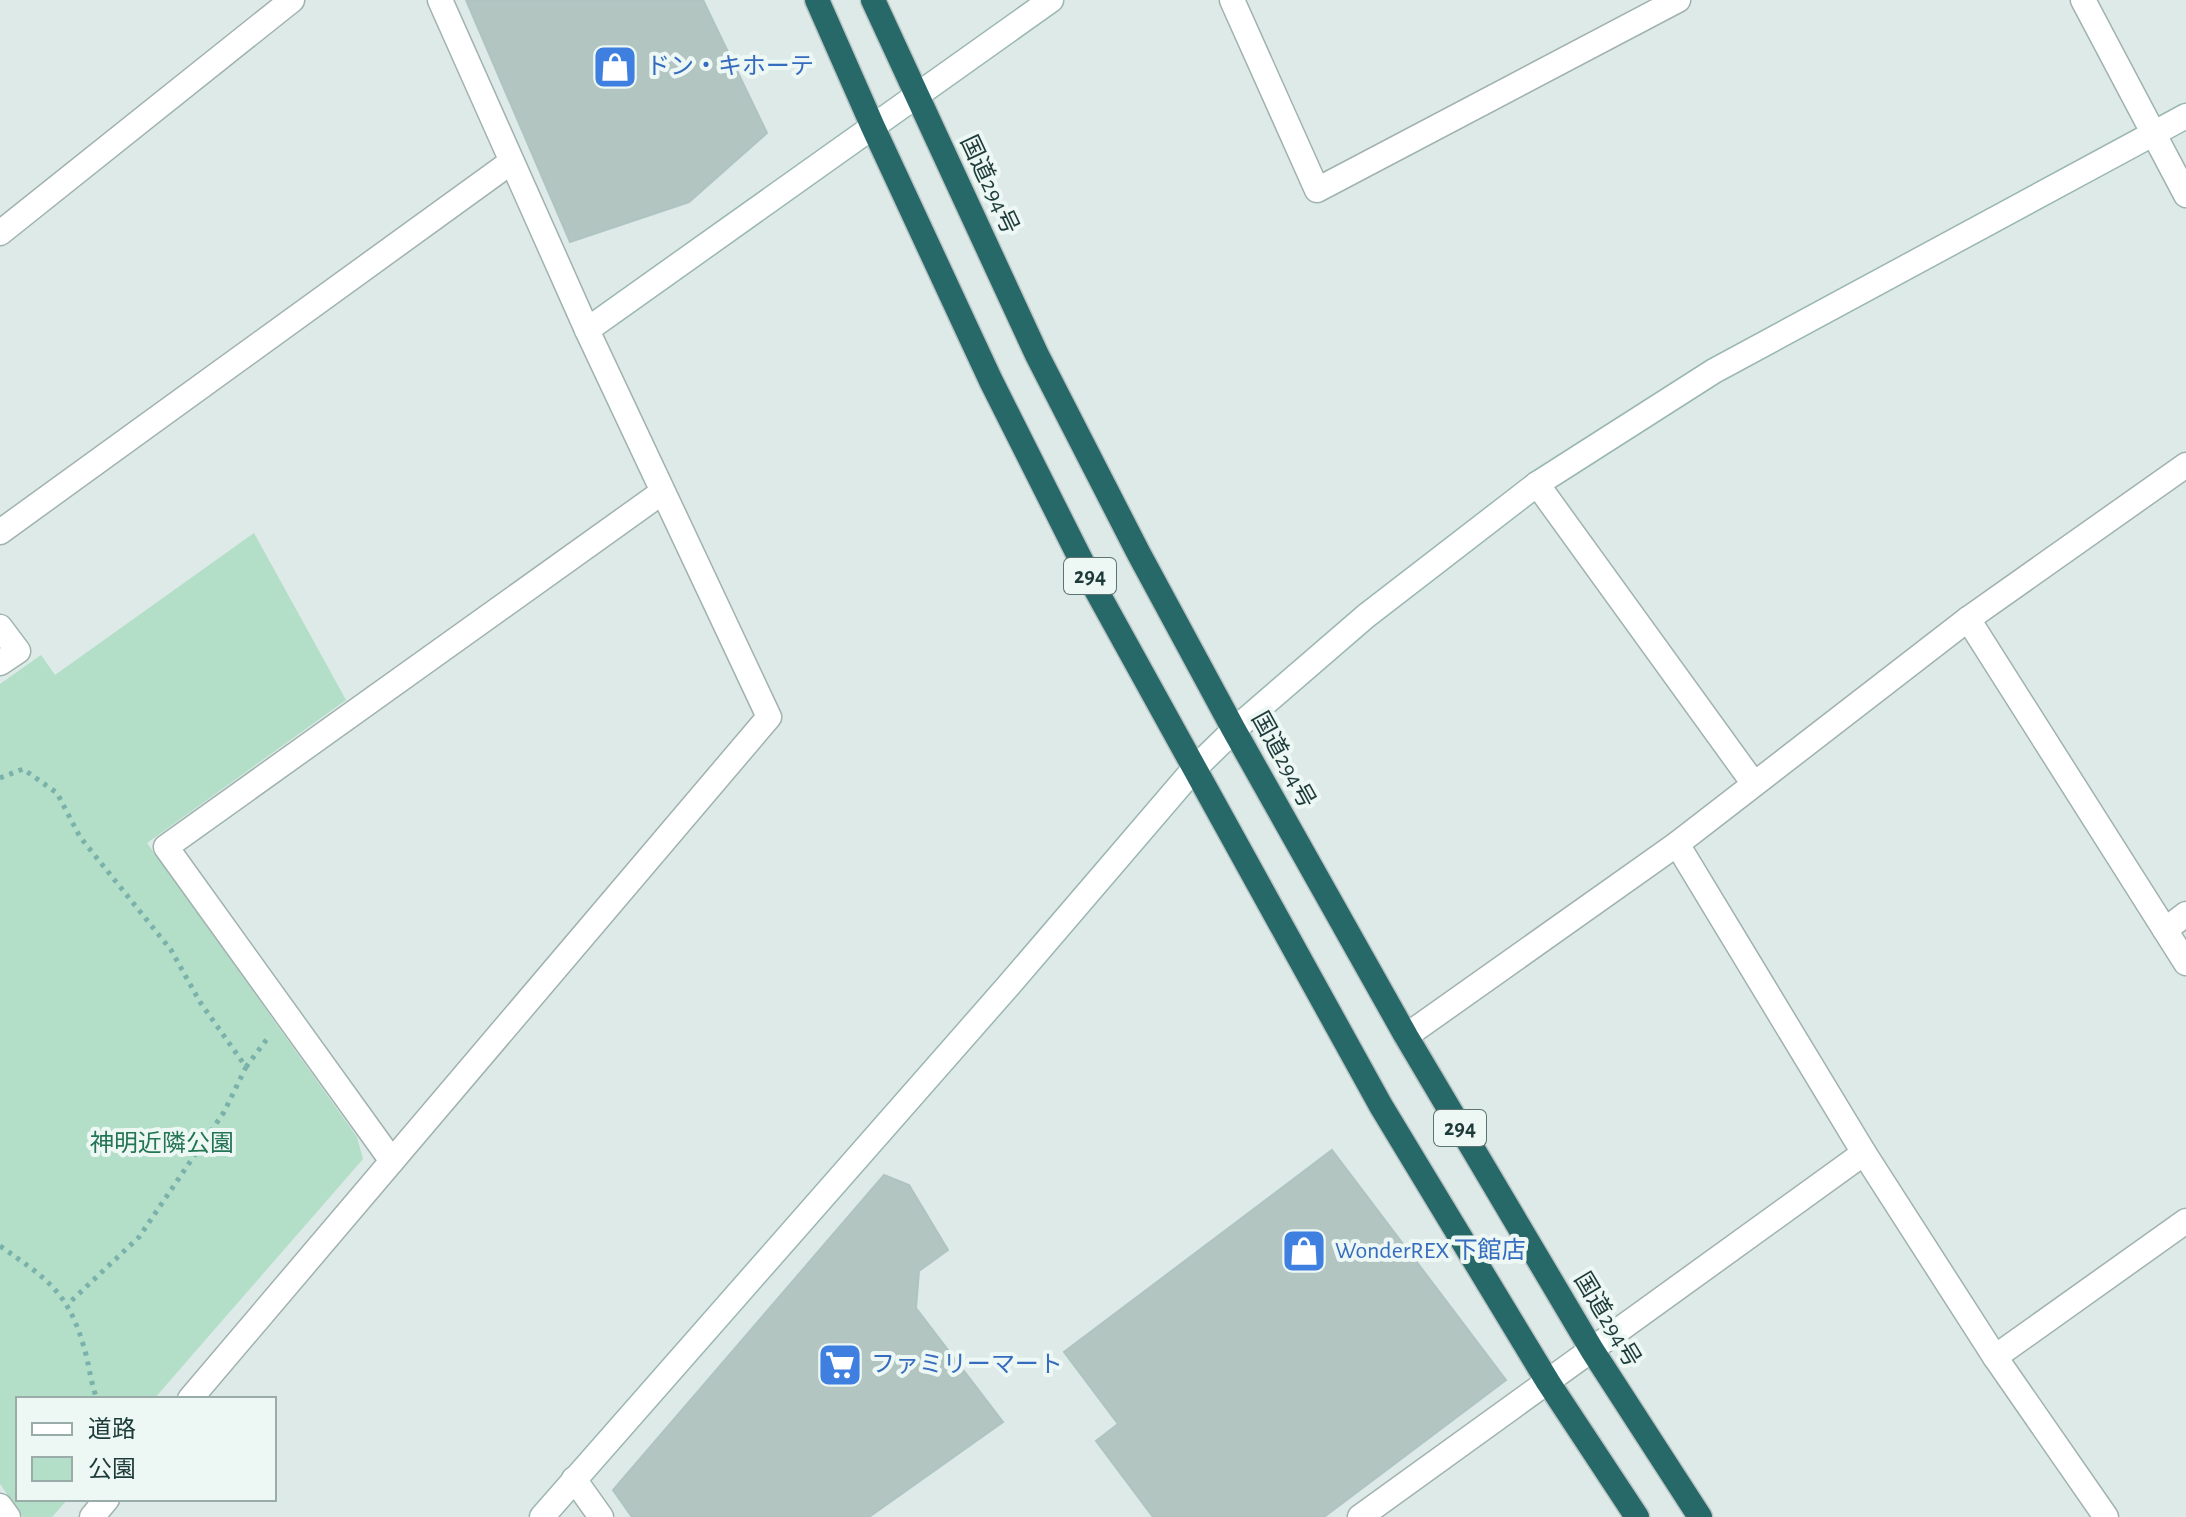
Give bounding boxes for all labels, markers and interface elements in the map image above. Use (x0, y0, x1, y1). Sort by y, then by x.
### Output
shop icon: ドン・キホーテ (591, 43, 639, 91)
place label: ドン・キホーテ (646, 55, 814, 79)
street label: 国道294号 (956, 131, 1024, 238)
road number: 294 (1064, 558, 1116, 594)
street label: 国道294号 (1247, 707, 1321, 812)
road number: 294 (1434, 1110, 1486, 1146)
park label: 神明近隣公園 (90, 1130, 234, 1156)
shop icon: WonderREX 下館店 (1280, 1227, 1328, 1275)
place label: WonderREX 下館店 (1335, 1237, 1525, 1263)
street label: 国道294号 (1569, 1267, 1646, 1372)
supermarket icon: ファミリーマート (816, 1341, 864, 1389)
place label: ファミリーマート (871, 1353, 1063, 1377)
legend (16, 1397, 276, 1501)
text: 道路 (88, 1416, 136, 1442)
text: 公園 (88, 1457, 136, 1482)

